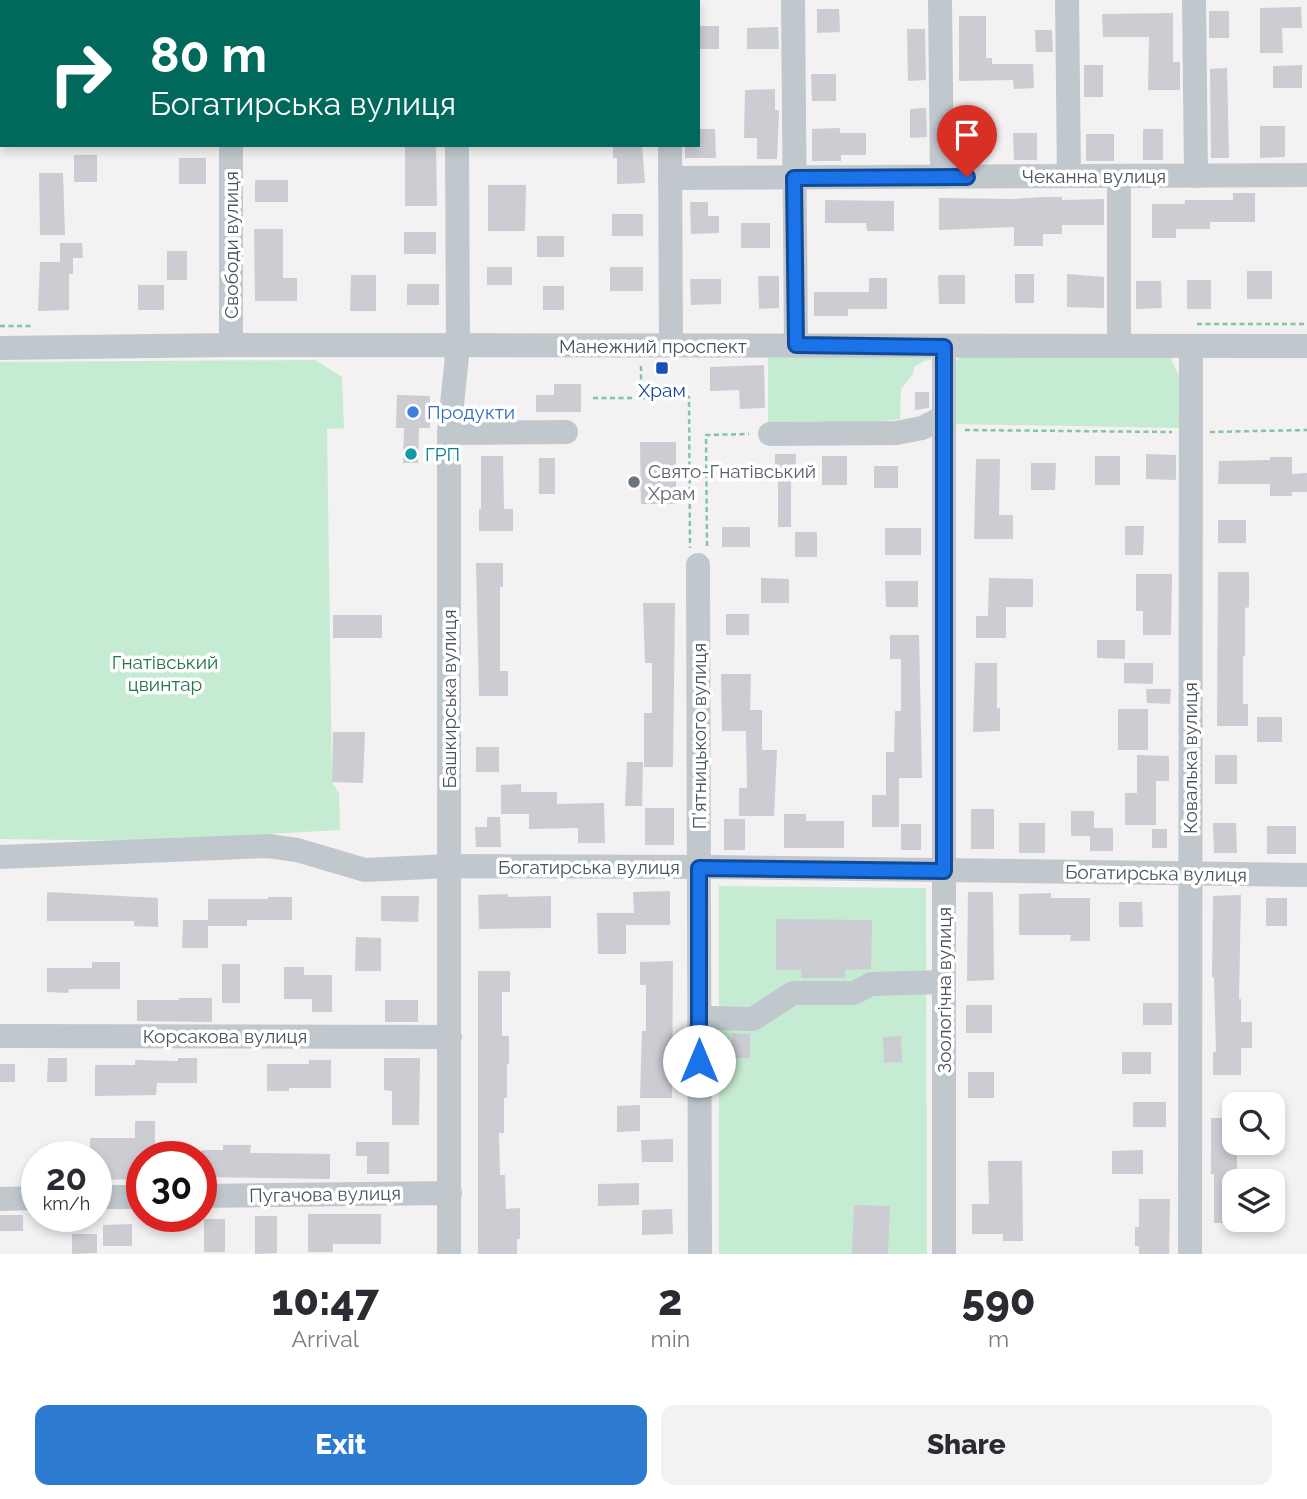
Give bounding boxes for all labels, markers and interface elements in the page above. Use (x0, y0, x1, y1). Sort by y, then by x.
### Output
text: 80 m (150, 26, 267, 83)
icon: right (35, 28, 126, 119)
text: Богатирська вулиця (150, 85, 456, 122)
pin (937, 105, 997, 177)
icon: arrive (948, 116, 986, 154)
street label: Чеканна вулиця (1022, 165, 1166, 187)
street label: Свободи вулиця (220, 171, 242, 319)
street label: Манежний проспект (559, 335, 747, 357)
marker: Храм (654, 360, 670, 376)
place label: Храм (638, 379, 686, 401)
place label: Продукти (427, 401, 515, 423)
marker: Продукти (405, 404, 421, 420)
place label: ГРП (425, 443, 460, 465)
marker: ГРП (403, 446, 419, 462)
place label: Свято-Гнатівський Храм (648, 460, 816, 504)
marker: Свято-Гнатівський Храм (626, 474, 642, 490)
street label: Башкирська вулиця (438, 610, 460, 788)
street label: П’ятницького вулиця (688, 643, 710, 829)
park label: Гнатівський цвинтар (112, 651, 218, 695)
street label: Ковалька вулиця (1179, 682, 1201, 834)
street label: Богатирська вулиця (498, 856, 680, 878)
street label: Богатирська вулиця (1065, 860, 1247, 886)
street label: Зоологічна вулиця (933, 907, 955, 1073)
position arrow (662, 1024, 736, 1098)
street label: Корсакова вулиця (143, 1025, 307, 1047)
map controls (1222, 1092, 1285, 1232)
button: search (1222, 1092, 1285, 1155)
speed limit sign: 30 (126, 1141, 217, 1232)
text: 20 (46, 1157, 87, 1198)
button: layers (1222, 1169, 1285, 1232)
street label: Пугачова вулиця (249, 1182, 401, 1206)
text: km/h (43, 1193, 90, 1214)
text: 10:47 (271, 1276, 379, 1325)
text: 2 (658, 1276, 682, 1325)
text: 590 (962, 1276, 1036, 1325)
text: Arrival (292, 1325, 359, 1352)
text: min (651, 1325, 690, 1352)
text: m (988, 1325, 1009, 1352)
button: Exit (35, 1405, 647, 1485)
button: Share (661, 1405, 1272, 1485)

